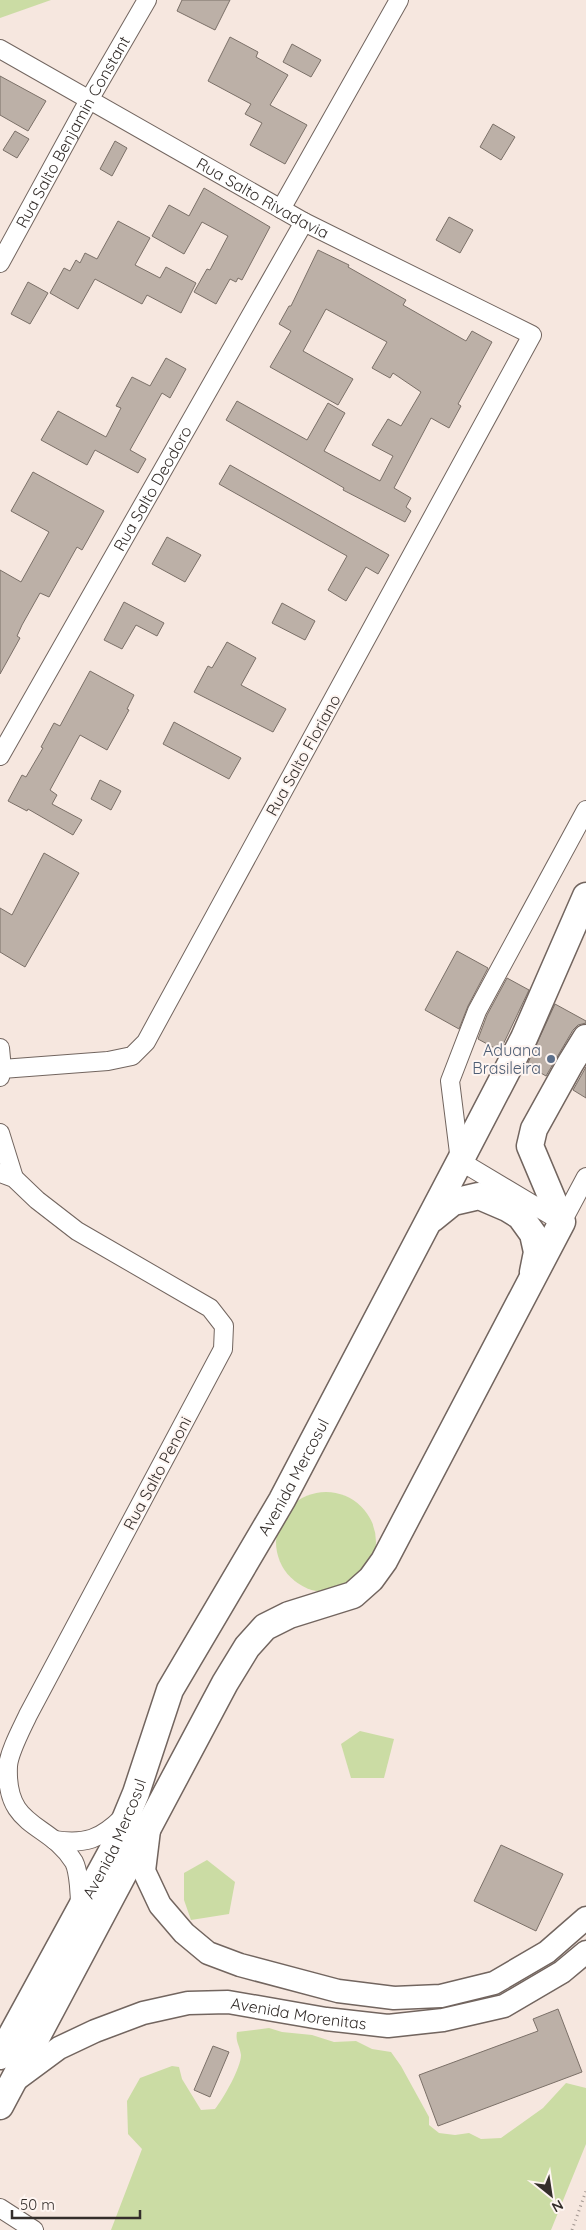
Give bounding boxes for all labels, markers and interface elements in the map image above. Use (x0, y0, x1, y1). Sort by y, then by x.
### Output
street label: Rua Salto Benjamin Constant (11, 32, 134, 231)
street label: Rua Salto Rivadavia (193, 153, 332, 243)
street label: Rua Salto Deodoro (109, 422, 196, 554)
street label: Rua Salto Floriano (261, 691, 345, 819)
place label: Aduana Brasileira (472, 1040, 541, 1078)
marker: Aduana Brasileira (545, 1053, 557, 1065)
street label: Rua Salto Penoni (119, 1413, 195, 1533)
street label: Avenida Mercosul (253, 1415, 333, 1539)
street label: Avenida Mercosul (78, 1776, 150, 1902)
street label: Avenida Morenitas (229, 1993, 367, 2033)
north arrow (526, 2170, 576, 2220)
scale bar (12, 2188, 140, 2220)
text: 50 m (20, 2195, 55, 2214)
text: N (549, 2196, 566, 2217)

